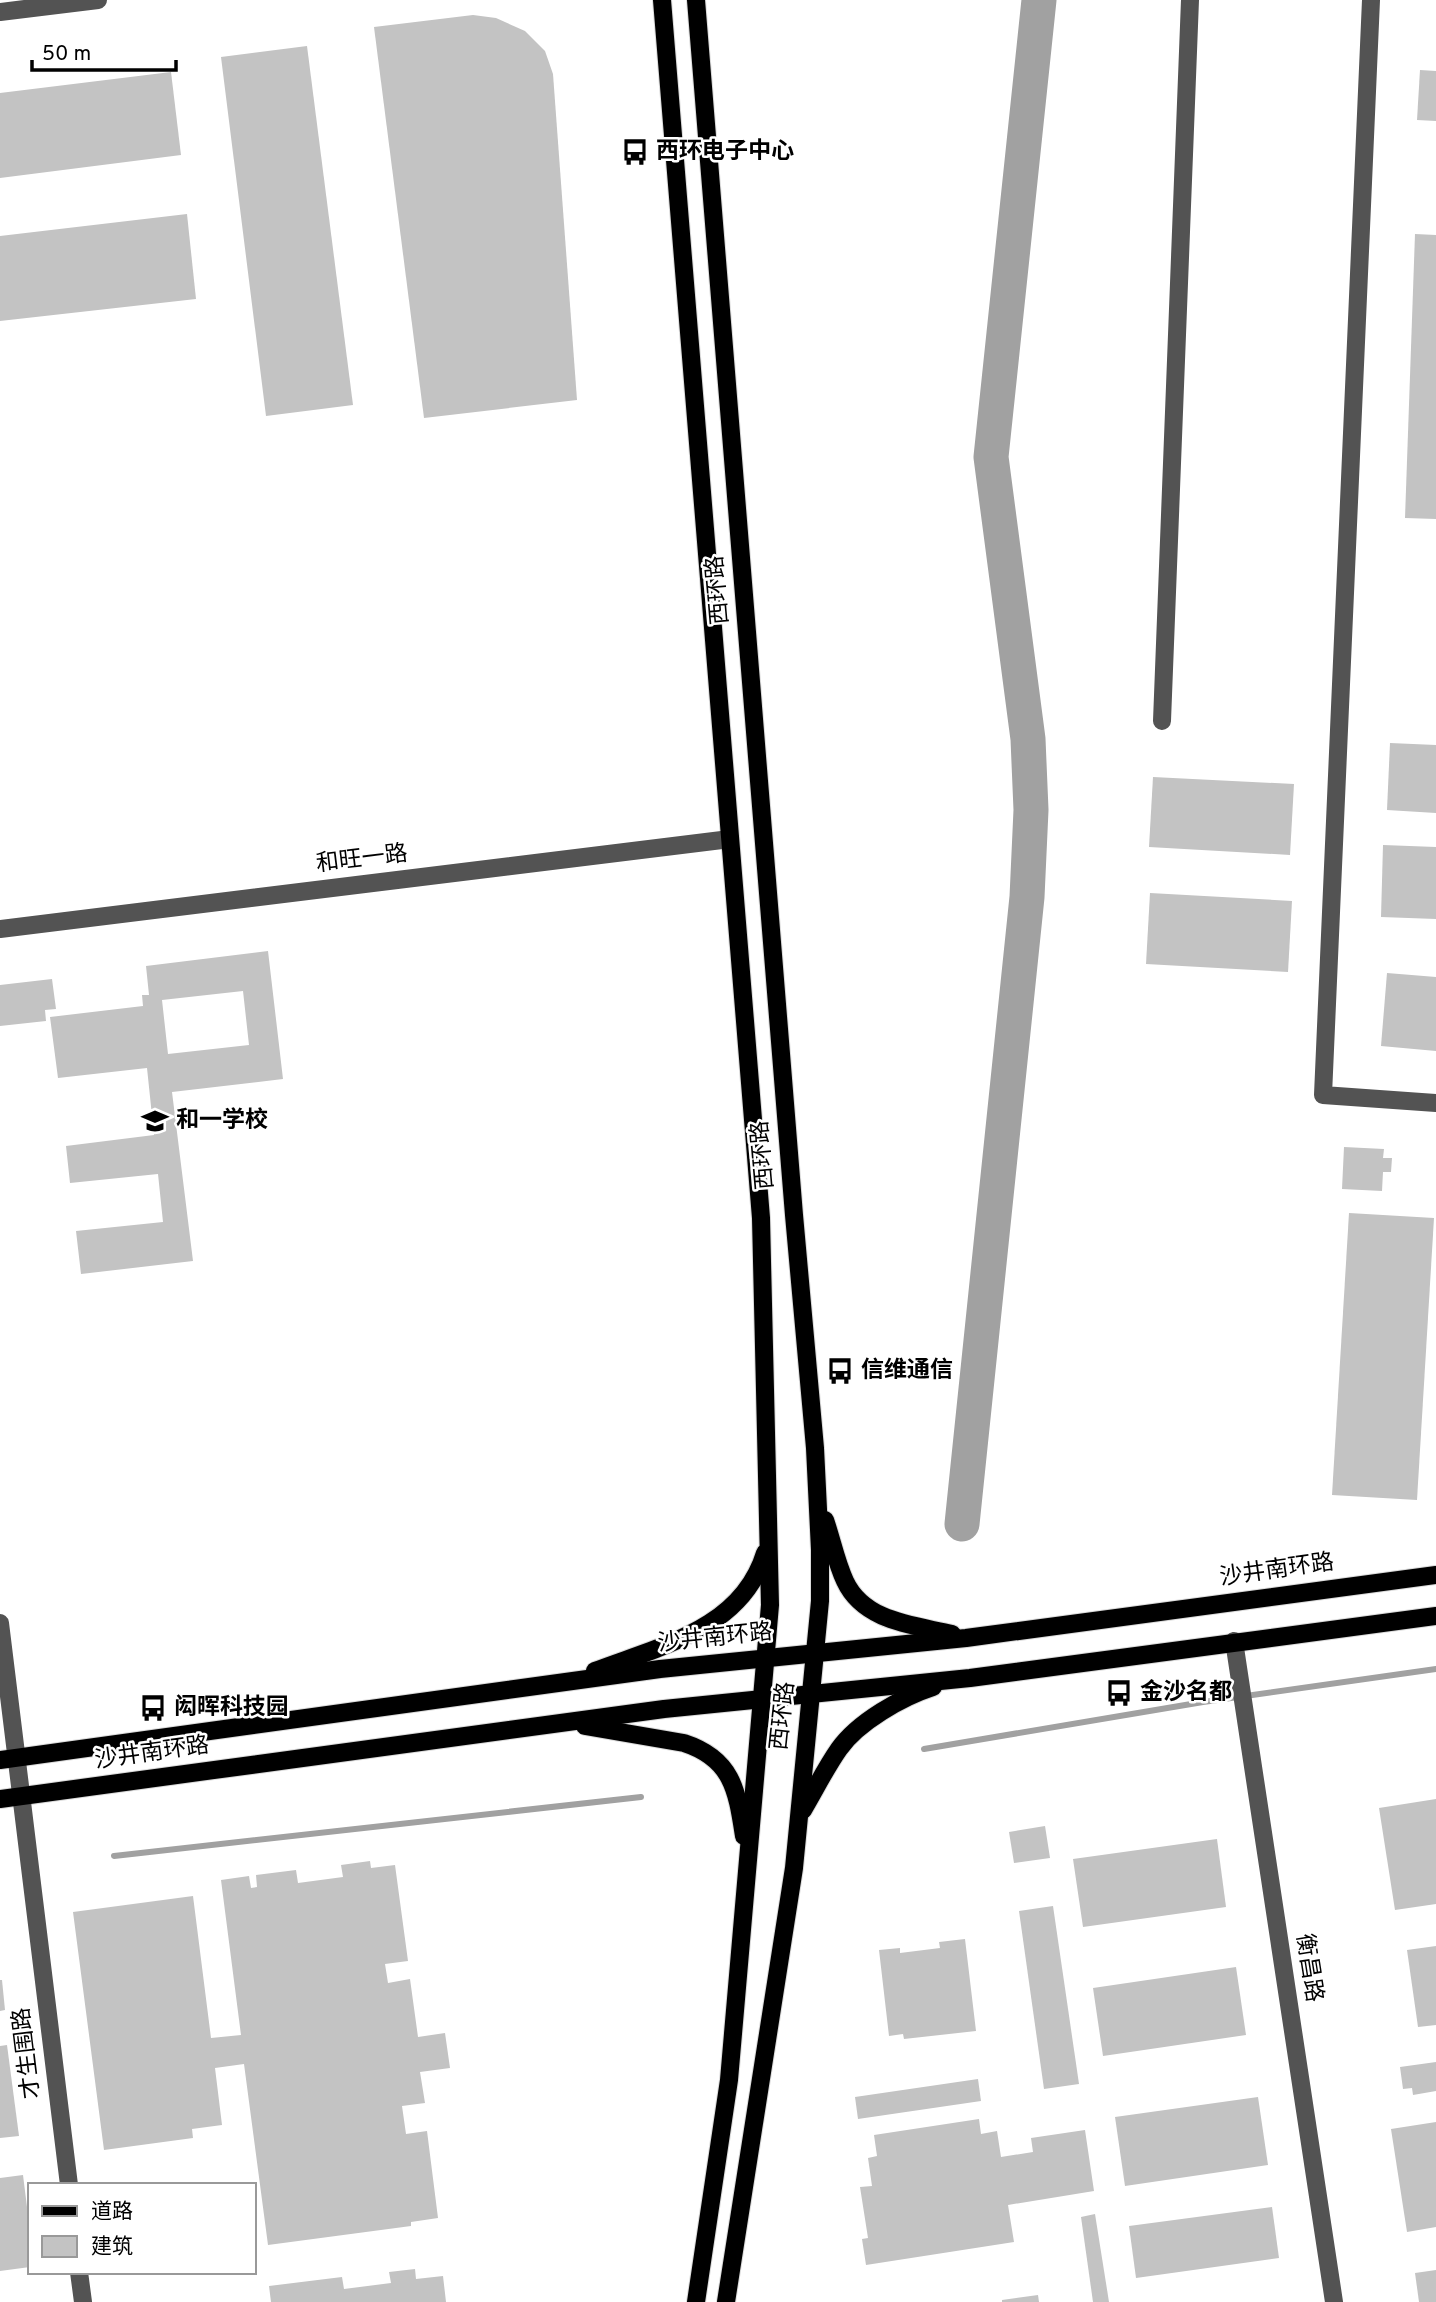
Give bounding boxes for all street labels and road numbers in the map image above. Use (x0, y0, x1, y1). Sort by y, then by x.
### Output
street label: 西环路 (702, 554, 736, 626)
street label: 和旺一路 (315, 840, 409, 880)
street label: 西环路 (747, 1119, 781, 1191)
street label: 沙井南环路 (1218, 1549, 1336, 1593)
street label: 沙井南环路 (656, 1619, 774, 1659)
street label: 西环路 (766, 1680, 802, 1752)
street label: 沙井南环路 (93, 1732, 211, 1776)
street label: 衡昌路 (1288, 1932, 1328, 2004)
street label: 才生围路 (8, 2006, 48, 2100)

